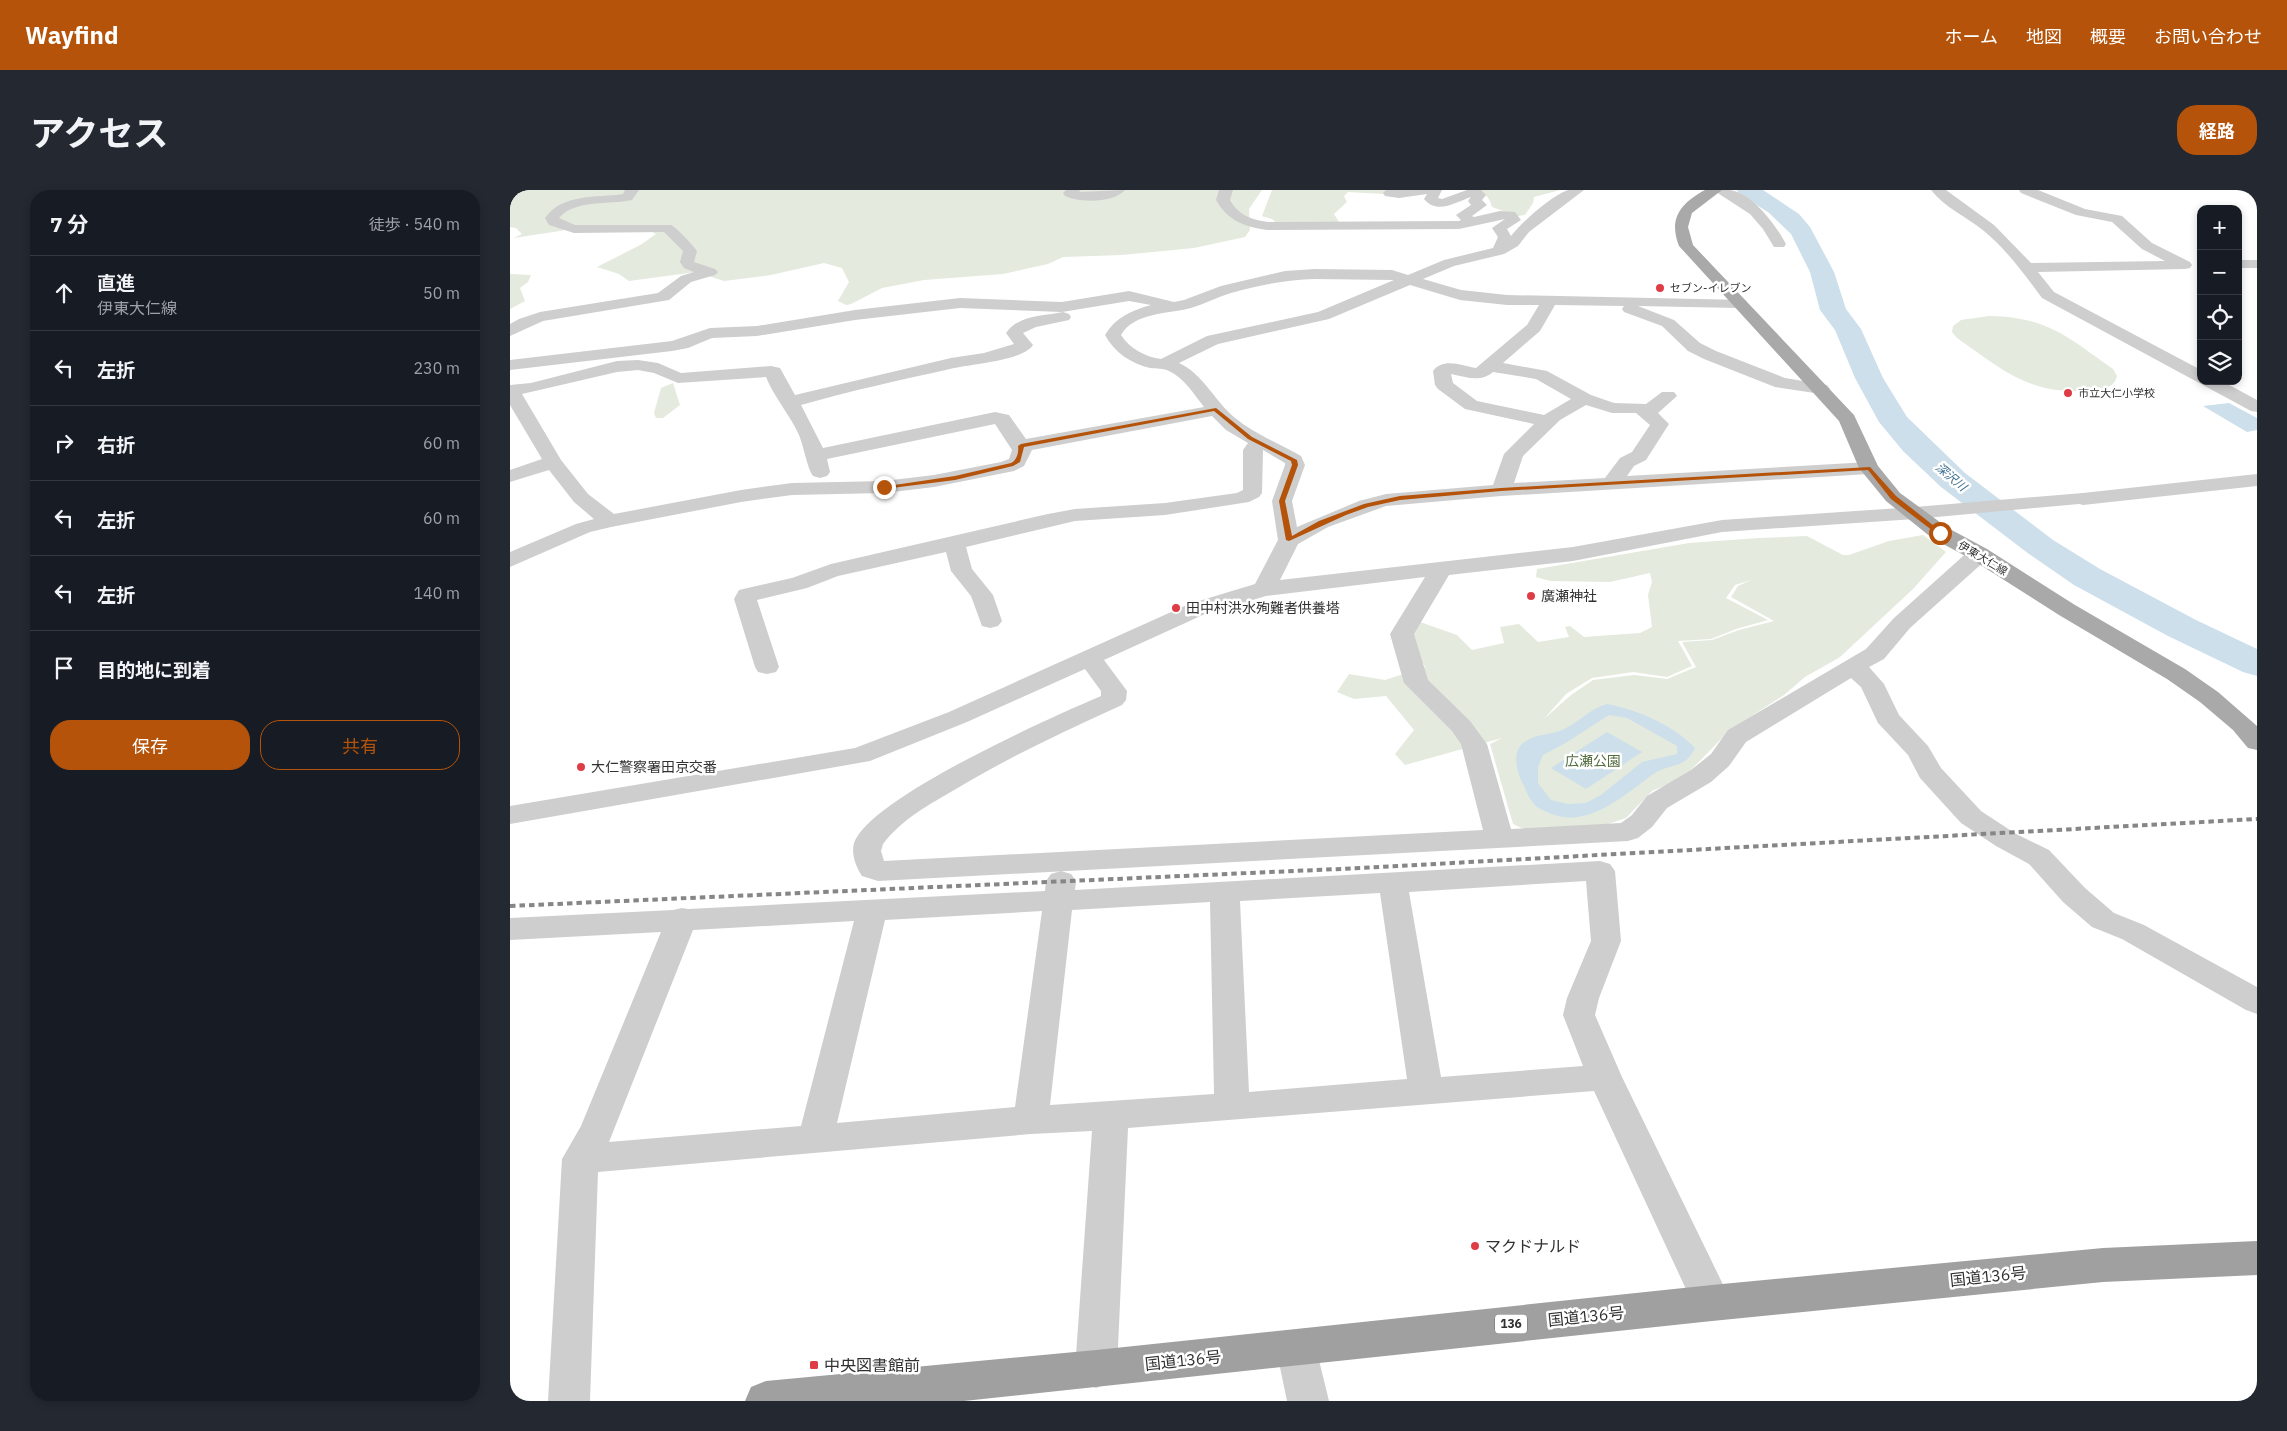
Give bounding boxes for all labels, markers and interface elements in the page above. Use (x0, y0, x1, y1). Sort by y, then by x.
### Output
text: Wayfind (25, 19, 118, 51)
text: ホーム (1945, 25, 1998, 48)
text: 地図 (2026, 25, 2062, 48)
text: 概要 (2090, 25, 2126, 48)
text: お問い合わせ (2154, 25, 2262, 48)
button: 経路 (2177, 105, 2257, 155)
text: アクセス (30, 110, 168, 156)
map controls (2197, 205, 2242, 385)
button: + (2197, 205, 2242, 250)
text: 7 分 (50, 210, 89, 238)
text: 徒歩 · 540 m (369, 214, 460, 234)
button: − (2197, 250, 2242, 295)
text: 直進 (97, 271, 135, 295)
icon: ahead (50, 279, 78, 307)
place label: セブン-イレブン (1670, 281, 1751, 295)
marker: セブン-イレブン (1654, 282, 1666, 294)
text: 50 m (423, 283, 460, 303)
button: locate (2197, 295, 2242, 340)
text: 伊東大仁線 (97, 298, 177, 318)
button: layers (2197, 340, 2242, 385)
icon: left (50, 354, 78, 382)
text: 左折 (97, 358, 135, 382)
text: 230 m (413, 358, 460, 378)
place label: 市立大仁小学校 (2078, 386, 2155, 400)
marker: 市立大仁小学校 (2062, 387, 2074, 399)
icon: right (50, 429, 78, 457)
text: 右折 (97, 433, 135, 457)
text: 60 m (423, 433, 460, 453)
water label: 深沢川 (1933, 459, 1971, 495)
route end (873, 476, 896, 499)
icon: left (50, 504, 78, 532)
text: 左折 (97, 508, 135, 532)
text: 60 m (423, 508, 460, 528)
route start (1929, 522, 1952, 545)
street label: 伊東大仁線 (1956, 538, 2010, 578)
icon: left (50, 579, 78, 607)
text: 左折 (97, 583, 135, 607)
text: 140 m (413, 583, 460, 603)
place label: 廣瀬神社 (1541, 587, 1597, 605)
marker: 廣瀬神社 (1525, 590, 1537, 602)
place label: 田中村洪水殉難者供養塔 (1186, 599, 1340, 617)
marker: 田中村洪水殉難者供養塔 (1170, 602, 1182, 614)
icon: arrive (50, 654, 78, 682)
text: 目的地に到着 (97, 658, 211, 682)
button: 保存 (50, 720, 250, 770)
button: 共有 (260, 720, 460, 770)
park label: 広瀬公園 (1565, 752, 1621, 770)
place label: 大仁警察署田京交番 (591, 758, 717, 776)
marker: 大仁警察署田京交番 (575, 761, 587, 773)
place label: マクドナルド (1485, 1236, 1581, 1256)
marker: マクドナルド (1469, 1240, 1481, 1252)
street label: 国道136号 (1949, 1262, 2027, 1290)
street label: 国道136号 (1547, 1302, 1625, 1330)
road number: 136 (1495, 1314, 1527, 1334)
street label: 国道136号 (1144, 1346, 1222, 1374)
place label: 中央図書館前 (824, 1355, 920, 1375)
marker: 中央図書館前 (808, 1359, 820, 1371)

